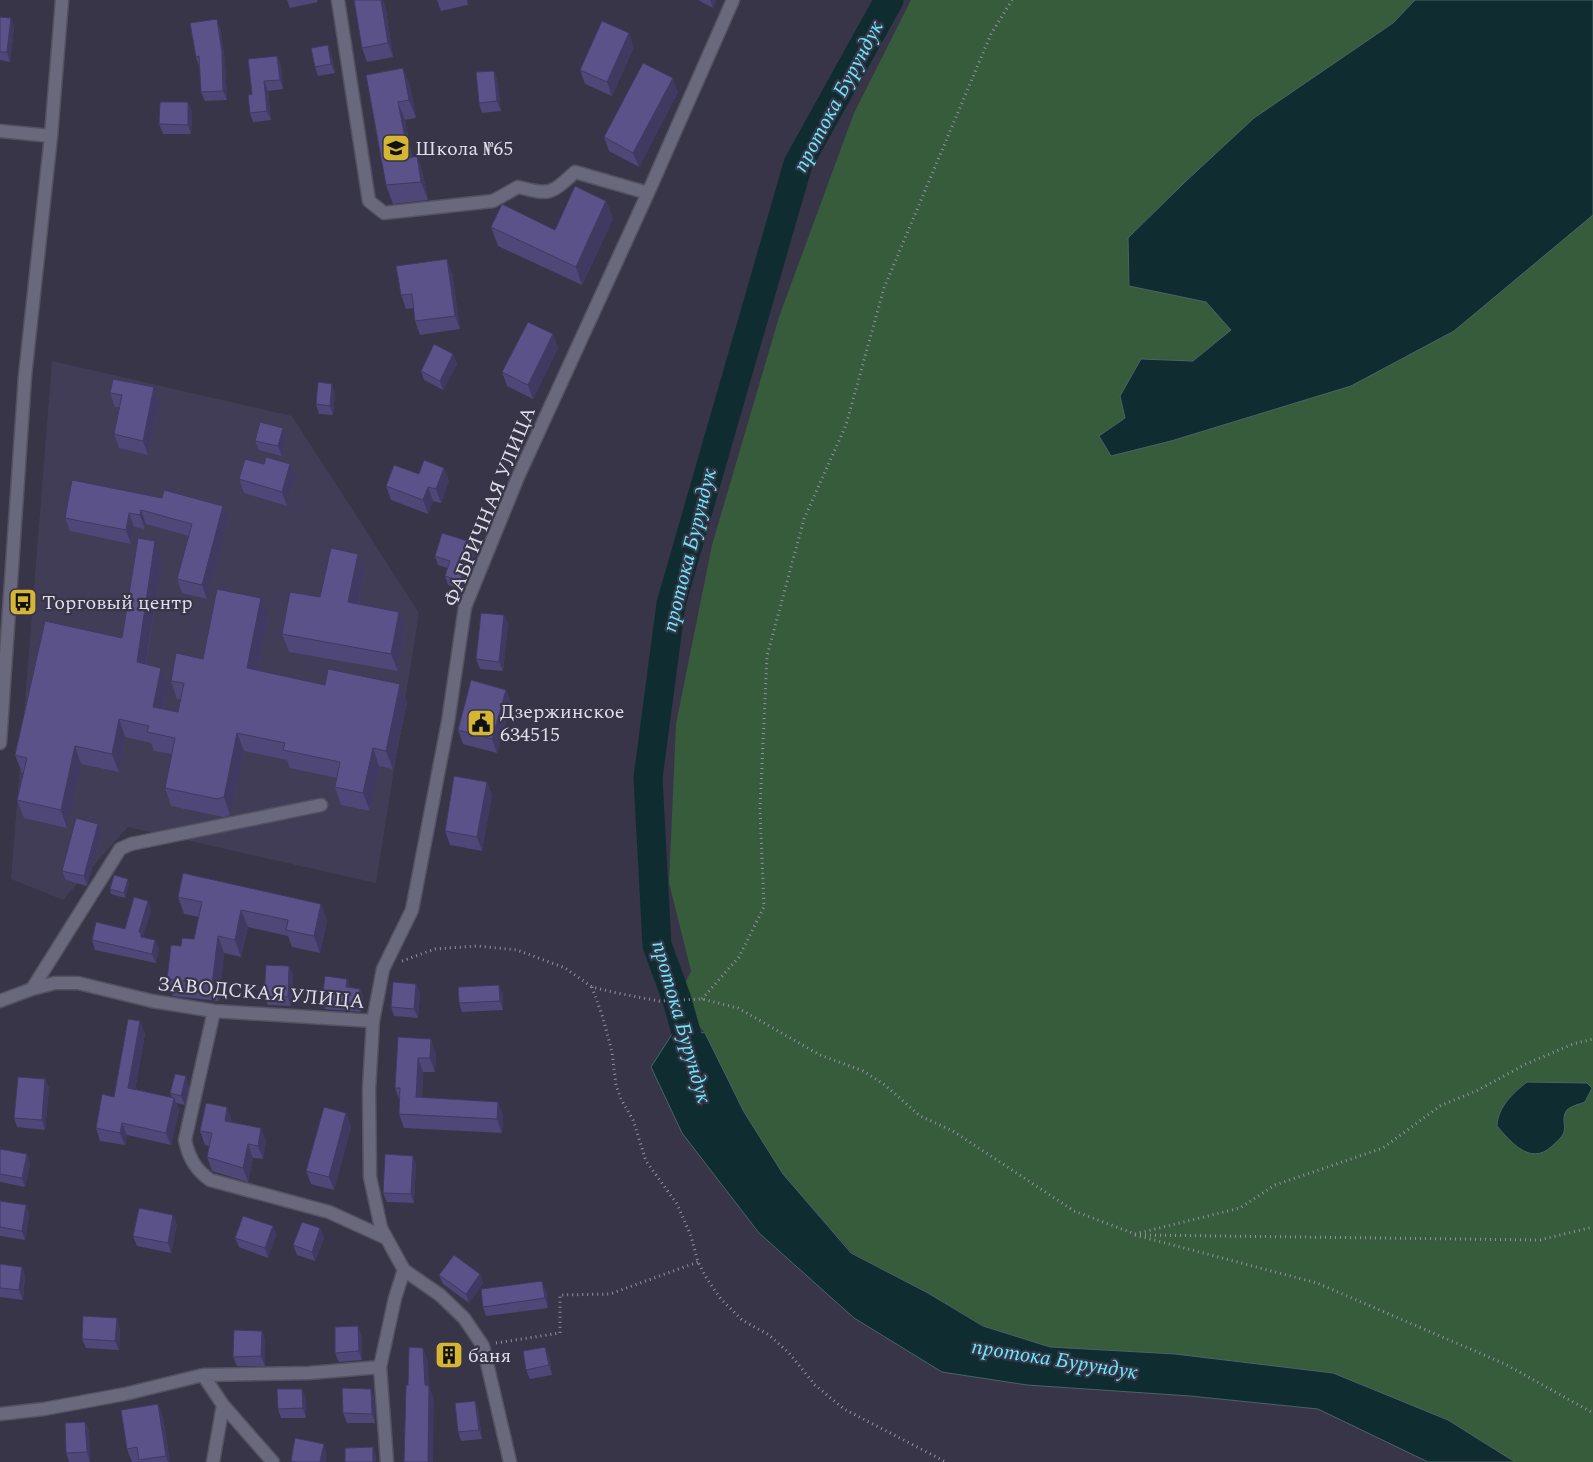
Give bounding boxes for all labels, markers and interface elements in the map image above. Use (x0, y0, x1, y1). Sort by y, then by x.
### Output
water label: протока Бурундук (785, 15, 892, 178)
school or university icon: Школа №65 (381, 133, 411, 163)
place label: Школа №65 (415, 134, 513, 164)
street label: ФАБРИЧНАЯ УЛИЦА (436, 402, 544, 611)
water label: протока Бурундук (654, 465, 726, 635)
bus stop icon: Торговый центр (8, 587, 38, 617)
place label: Торговый центр (42, 588, 193, 618)
place label: Дзержинское 634515 (500, 697, 625, 750)
public building icon: Дзержинское 634515 (466, 708, 496, 738)
water label: протока Бурундук (643, 937, 720, 1107)
street label: ЗАВОДСКАЯ УЛИЦА (156, 969, 366, 1017)
water label: протока Бурундук (970, 1331, 1140, 1389)
building icon: баня (434, 1340, 464, 1370)
place label: баня (468, 1341, 511, 1371)

